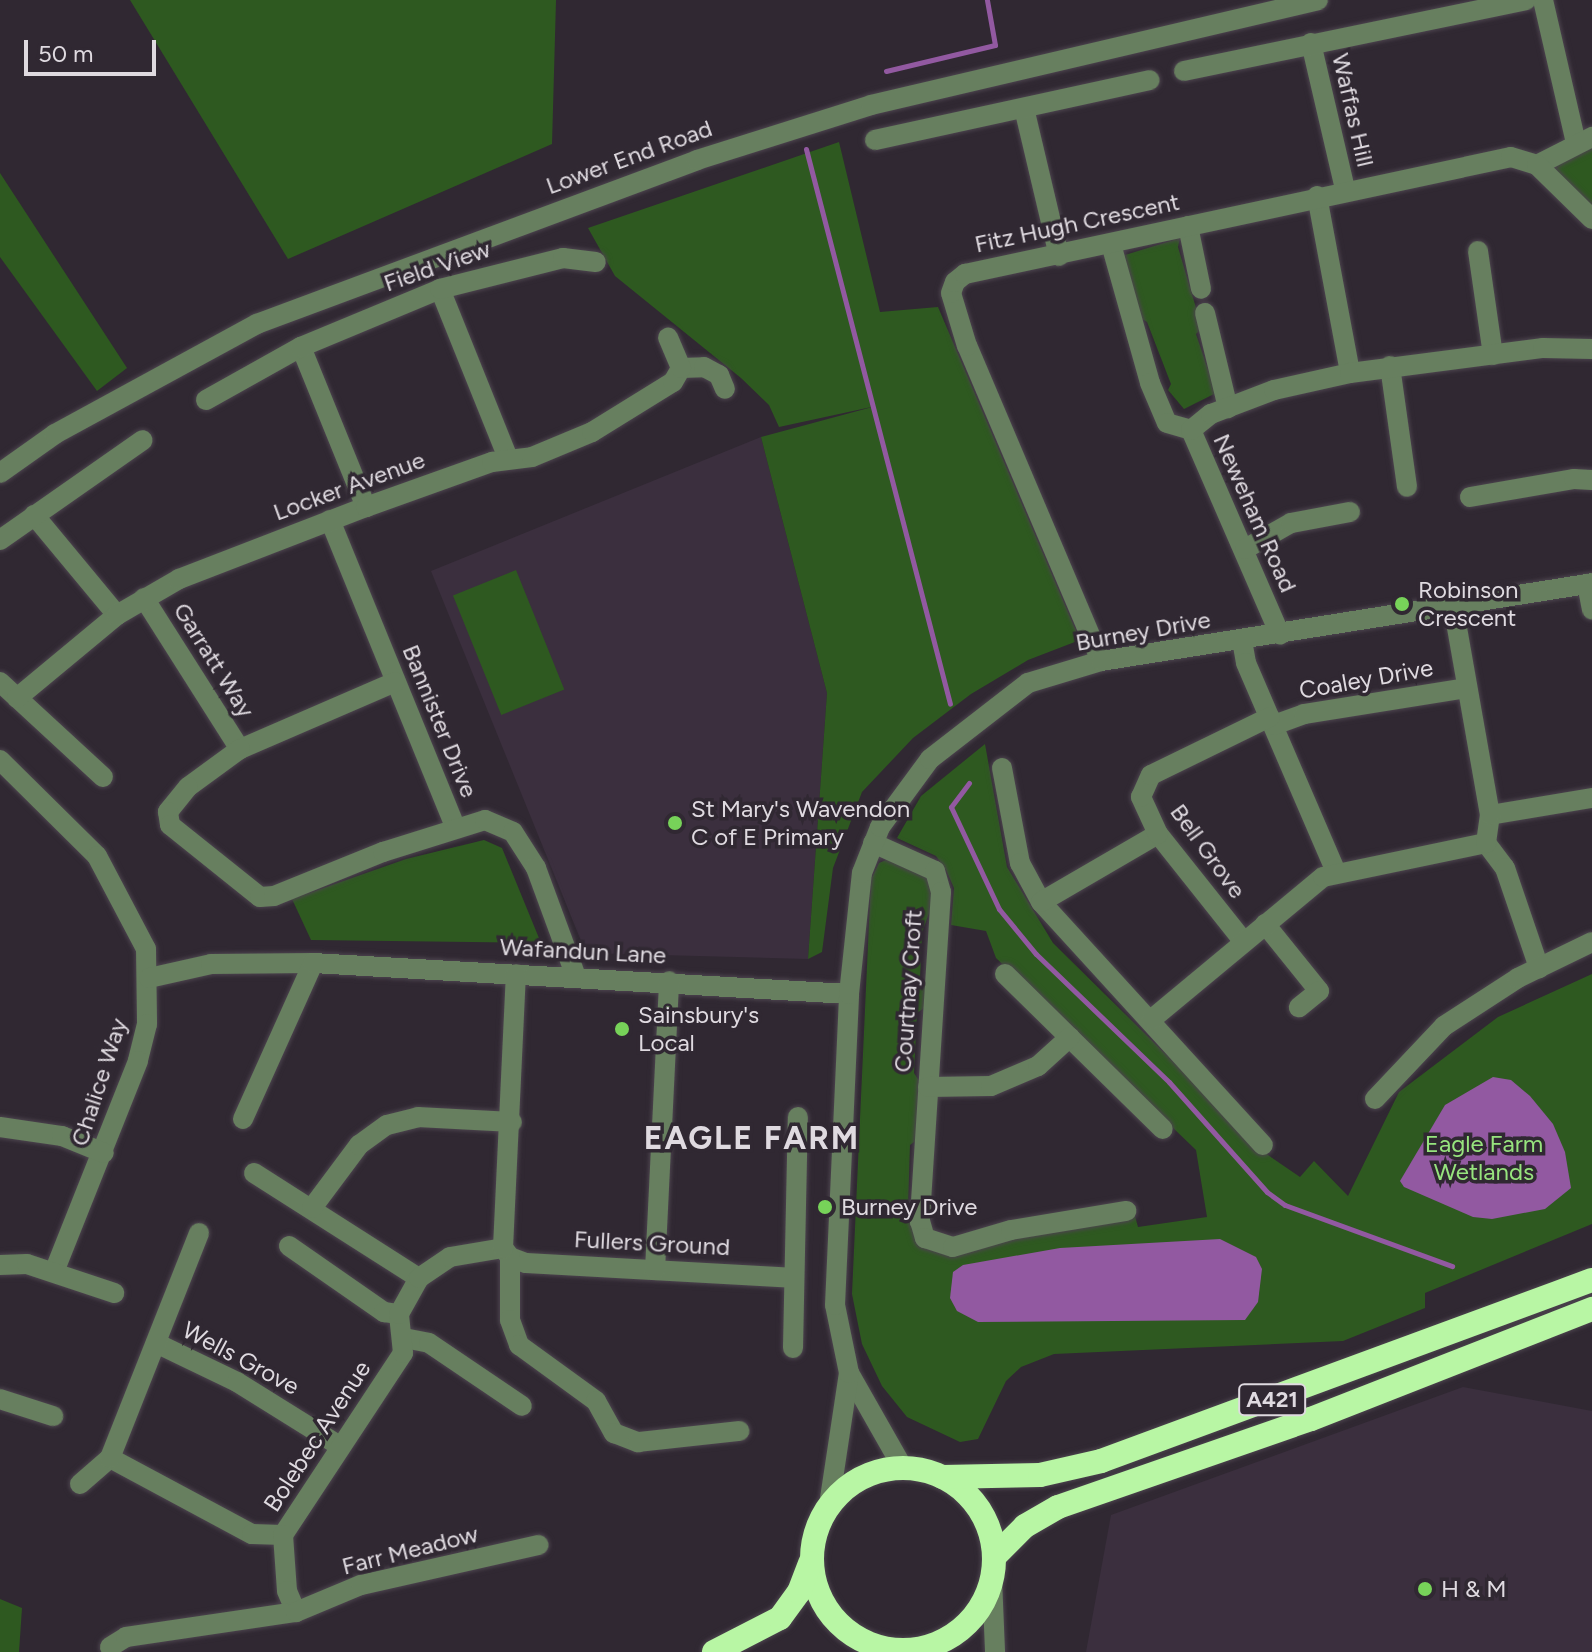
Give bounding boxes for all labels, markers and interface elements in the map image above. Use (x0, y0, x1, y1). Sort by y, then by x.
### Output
scale bar (28, 24, 160, 74)
text: 50 m (38, 39, 94, 68)
street label: Waffas Hill (1326, 51, 1380, 169)
street label: Lower End Road (542, 114, 716, 200)
street label: Fitz Hugh Crescent (972, 187, 1182, 259)
street label: Field View (380, 234, 494, 298)
street label: Neweham Road (1207, 429, 1303, 597)
street label: Locker Avenue (269, 445, 429, 527)
place label: Robinson Crescent (1418, 576, 1518, 632)
marker: Robinson Crescent (1393, 595, 1411, 613)
street label: Garratt Way (167, 597, 261, 723)
street label: Burney Drive (1073, 605, 1213, 657)
street label: Bannister Drive (396, 640, 484, 802)
street label: Coaley Drive (1297, 653, 1435, 705)
place label: St Mary's Wavendon C of E Primary (691, 795, 910, 851)
street label: Bell Grove (1164, 798, 1252, 904)
marker: St Mary's Wavendon C of E Primary (666, 814, 684, 832)
street label: Courtnay Croft (888, 909, 928, 1073)
street label: Wafandun Lane (499, 932, 667, 970)
place label: Sainsbury's Local (638, 1001, 759, 1057)
street label: Chalice Way (65, 1015, 133, 1149)
marker: Sainsbury's Local (613, 1020, 631, 1038)
district label: EAGLE FARM (644, 1119, 860, 1157)
park label: Eagle Farm Wetlands (1425, 1130, 1543, 1186)
place label: Burney Drive (841, 1193, 977, 1221)
marker: Burney Drive (816, 1198, 834, 1216)
street label: Fullers Ground (573, 1225, 731, 1261)
street label: Wells Grove (178, 1315, 304, 1401)
street label: Bolebec Avenue (257, 1355, 377, 1517)
road number: A421 (1238, 1382, 1306, 1418)
street label: Farr Meadow (339, 1519, 481, 1581)
place label: H & M (1441, 1575, 1507, 1603)
marker: H & M (1416, 1580, 1434, 1598)

